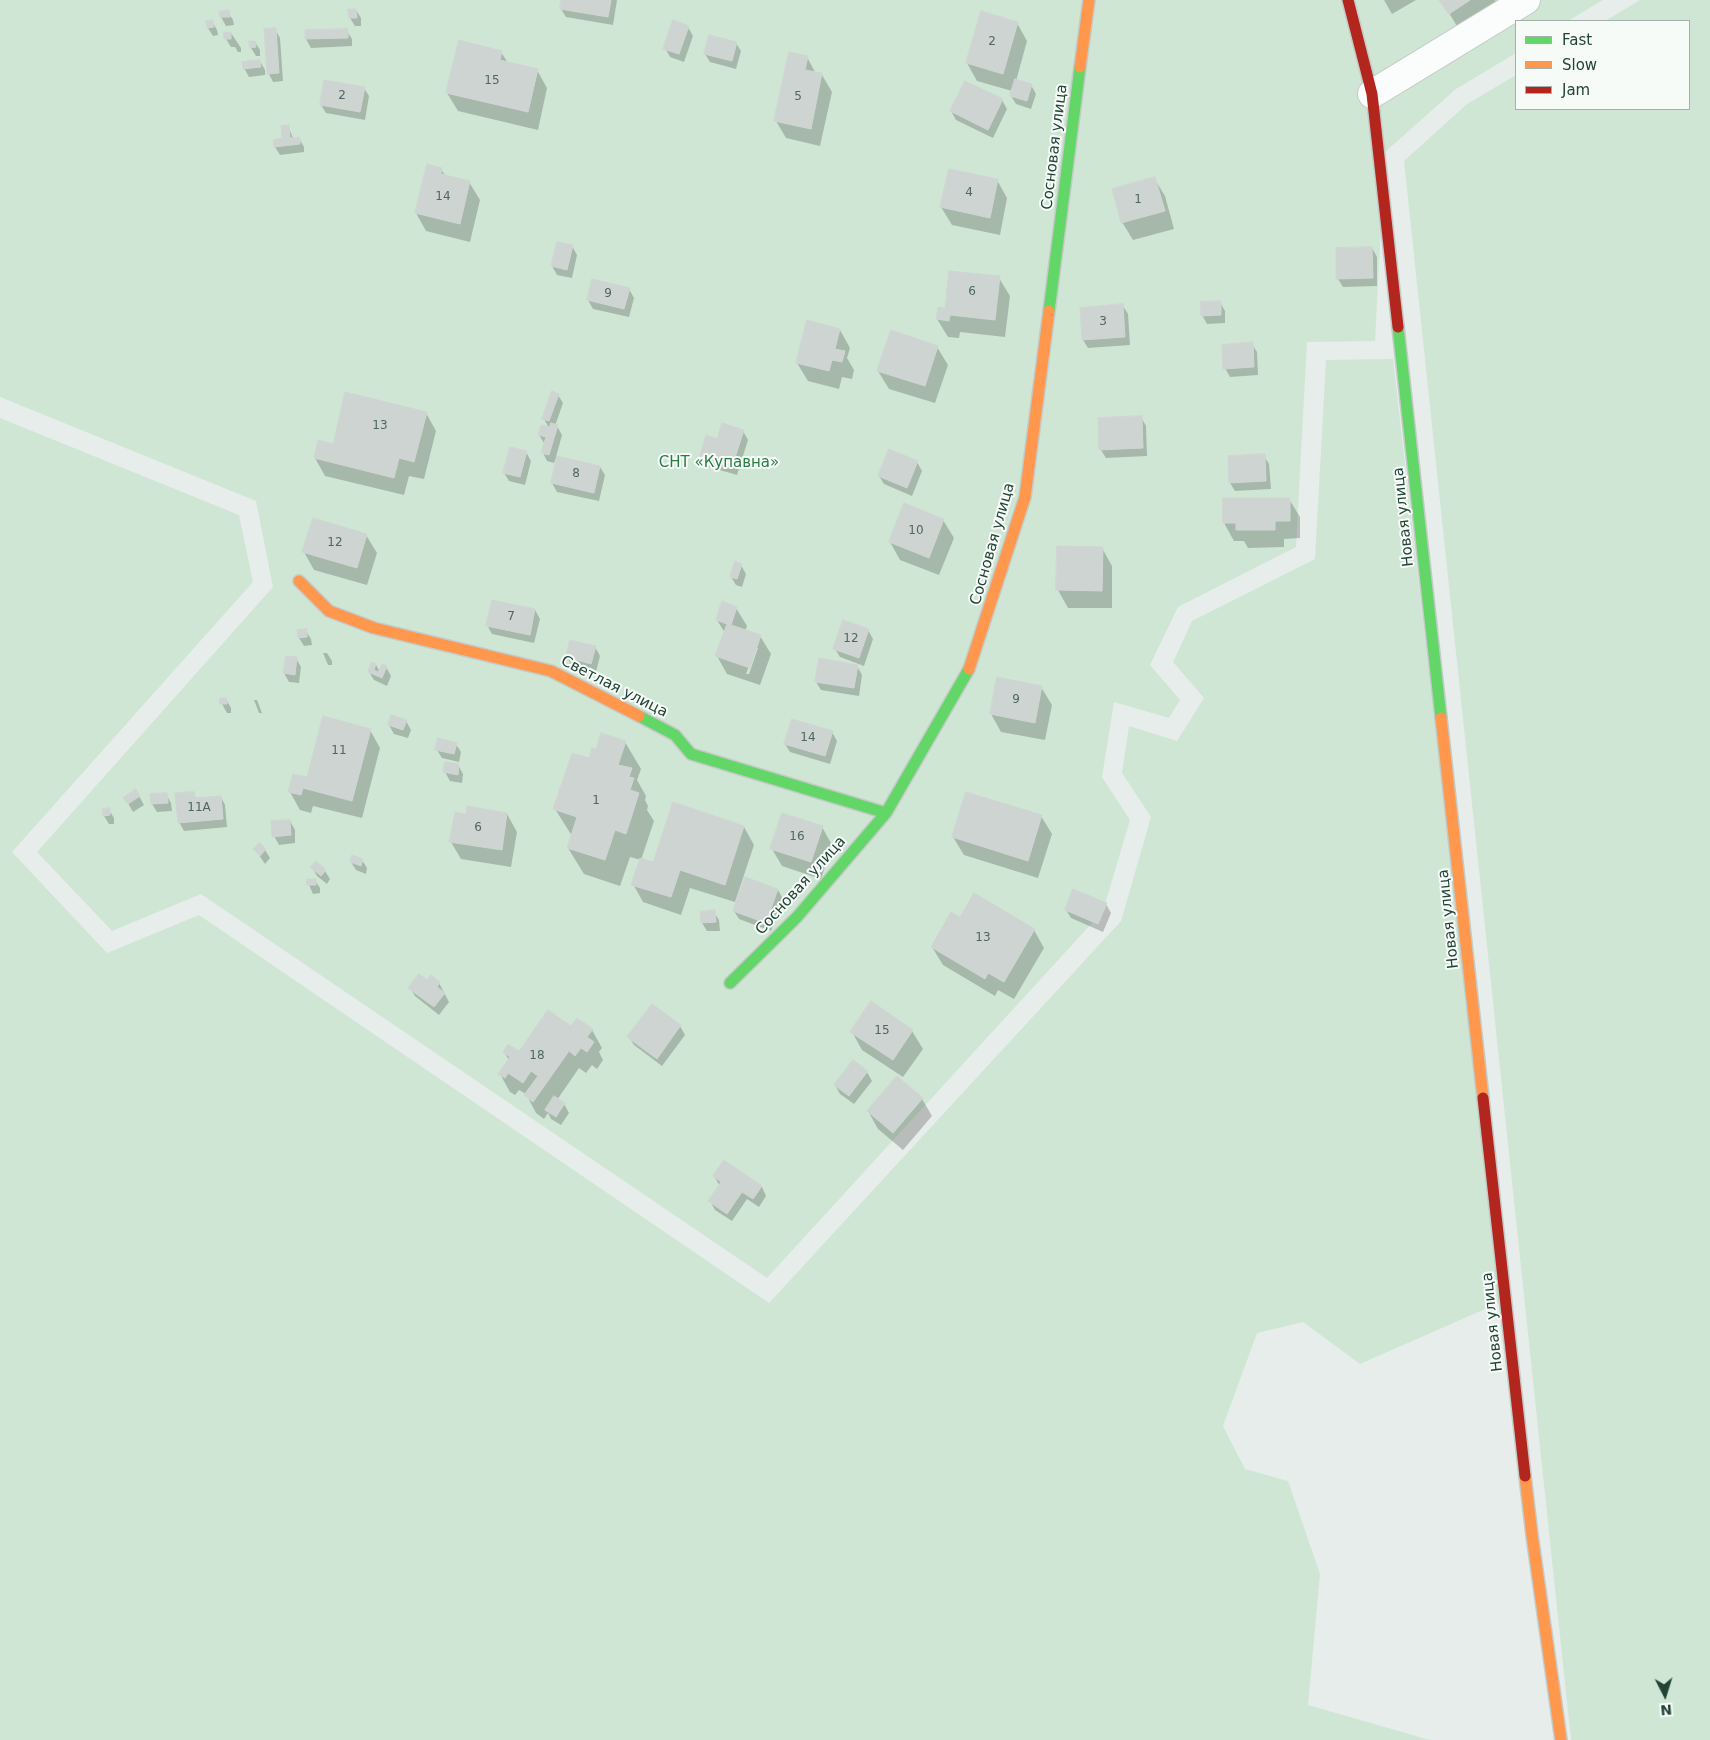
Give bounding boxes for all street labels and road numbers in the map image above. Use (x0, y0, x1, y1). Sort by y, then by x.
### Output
street label: Сосновая улица (1038, 83, 1072, 211)
street label: Новая улица (1390, 466, 1418, 568)
street label: Сосновая улица (967, 481, 1019, 607)
street label: Светлая улица (558, 652, 670, 722)
street label: Сосновая улица (752, 833, 850, 939)
street label: Новая улица (1435, 868, 1463, 970)
street label: Новая улица (1479, 1271, 1507, 1373)

